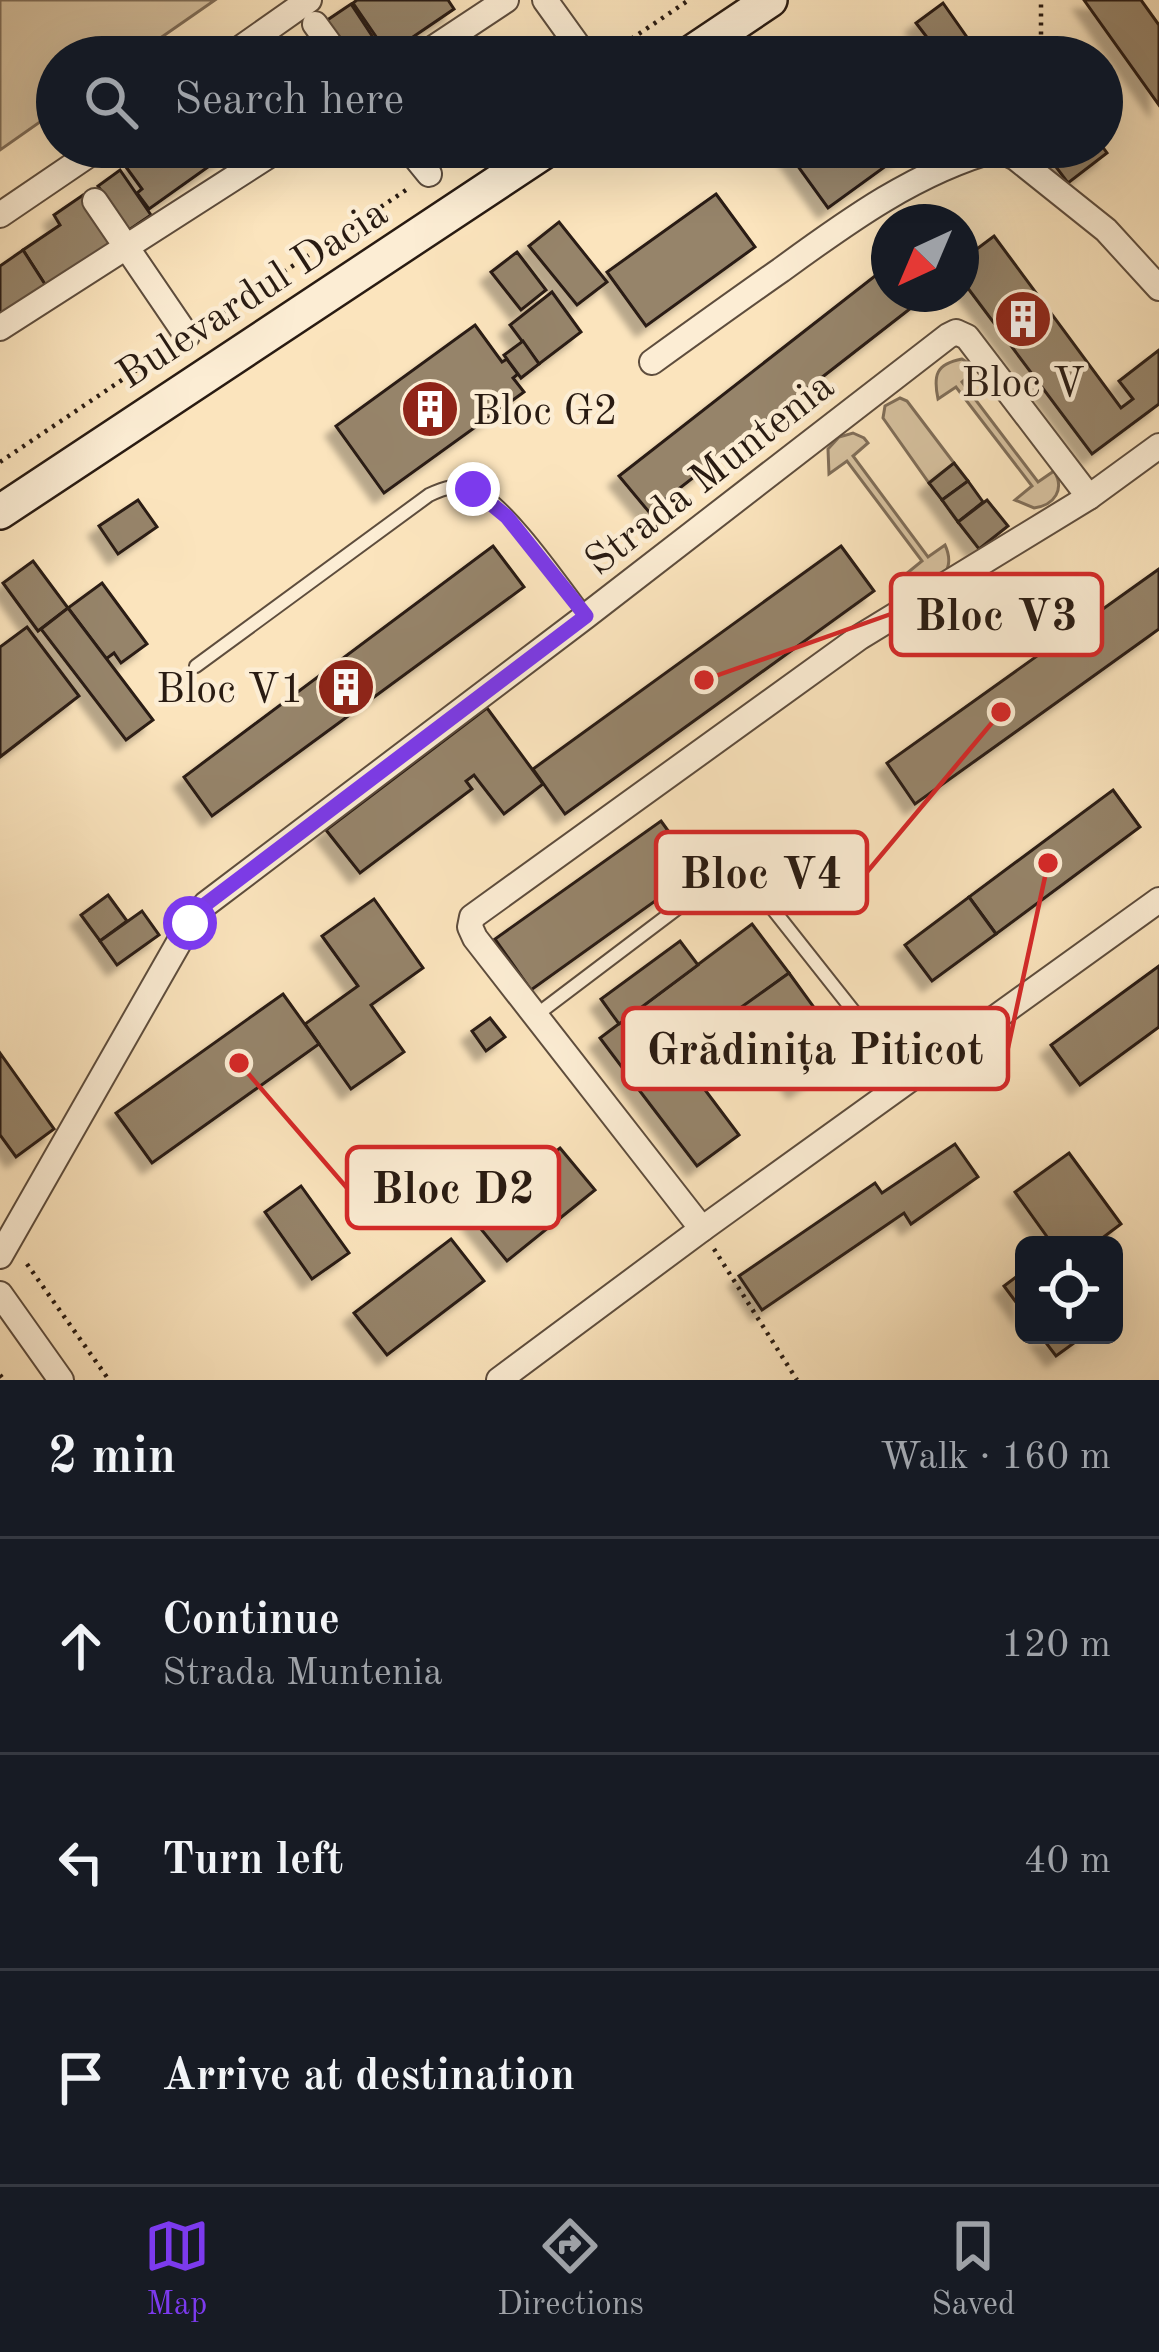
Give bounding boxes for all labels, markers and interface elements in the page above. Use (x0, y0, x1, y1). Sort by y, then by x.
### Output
search box (36, 36, 1123, 168)
icon: search (78, 69, 144, 135)
text: Search here (174, 79, 404, 124)
street label: Bulevardul Dacia (111, 193, 396, 398)
north arrow (871, 204, 979, 312)
building icon: Bloc V (992, 288, 1054, 350)
place label: Bloc V (961, 364, 1085, 406)
street label: Strada Muntenia (578, 366, 842, 585)
building icon: Bloc G2 (399, 378, 461, 440)
place label: Bloc G2 (472, 392, 618, 434)
route end (446, 462, 500, 516)
callout: Bloc V3 (891, 574, 1102, 655)
text: Bloc V3 (915, 596, 1078, 641)
building icon: Bloc V1 (315, 656, 377, 718)
place label: Bloc V1 (156, 670, 304, 712)
callout: Bloc V4 (656, 832, 867, 913)
text: Bloc V4 (680, 854, 843, 899)
route start (163, 896, 217, 950)
callout: Grădinița Piticot (623, 1008, 1008, 1089)
text: Grădinița Piticot (646, 1030, 984, 1075)
callout: Bloc D2 (347, 1147, 559, 1228)
text: Bloc D2 (371, 1169, 535, 1214)
map controls (1015, 1236, 1123, 1344)
button: locate (1015, 1236, 1123, 1344)
text: 2 min (48, 1433, 176, 1484)
text: Walk · 160 m (880, 1438, 1111, 1477)
text: Continue (162, 1599, 340, 1644)
icon: ahead (48, 1613, 114, 1679)
text: 120 m (1001, 1626, 1111, 1665)
text: Strada Muntenia (162, 1654, 443, 1693)
icon: left (48, 1829, 114, 1895)
text: Turn left (162, 1839, 343, 1884)
text: 40 m (1024, 1842, 1111, 1881)
icon: arrive (48, 2045, 114, 2111)
text: Arrive at destination (162, 2055, 575, 2100)
tab: Map (144, 2213, 210, 2326)
tab: Directions (497, 2213, 644, 2326)
tab: Saved (931, 2213, 1015, 2326)

